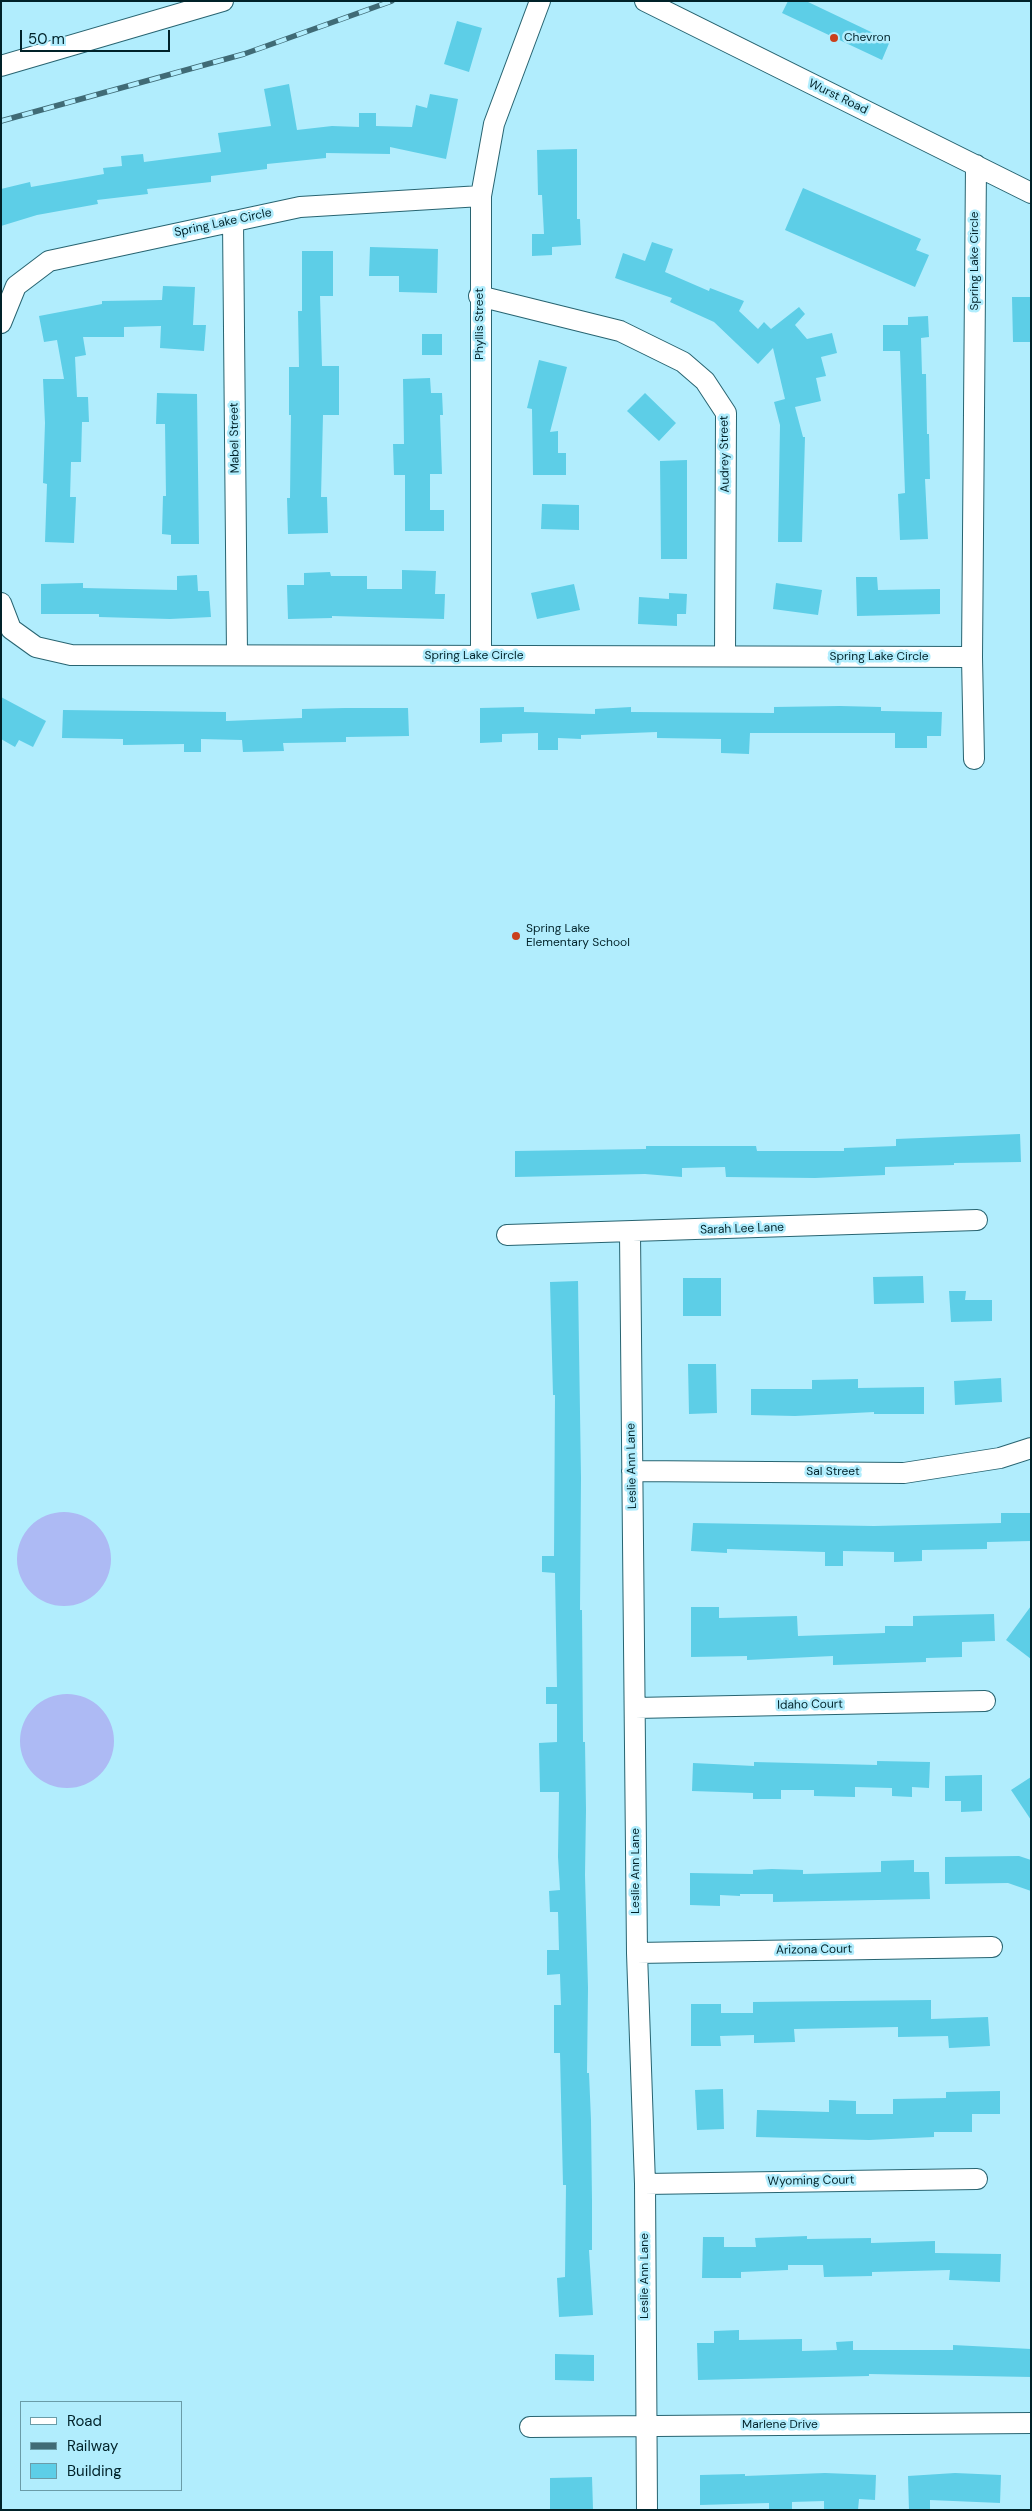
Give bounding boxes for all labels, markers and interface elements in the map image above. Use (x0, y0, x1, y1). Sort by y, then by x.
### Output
scale bar (22, 20, 172, 52)
text: 50 m (28, 29, 65, 49)
place label: Chevron (844, 31, 891, 45)
marker: Chevron (828, 32, 840, 44)
street label: Wurst Road (806, 76, 870, 118)
street label: Spring Lake Circle (173, 206, 273, 240)
street label: Spring Lake Circle (968, 211, 982, 311)
street label: Phyllis Street (473, 288, 487, 360)
street label: Mabel Street (227, 402, 243, 474)
street label: Audrey Street (717, 415, 733, 493)
street label: Spring Lake Circle (424, 649, 524, 663)
street label: Spring Lake Circle (829, 650, 929, 664)
place label: Spring Lake Elementary School (526, 922, 630, 950)
marker: Spring Lake Elementary School (510, 930, 522, 942)
street label: Sarah Lee Lane (700, 1220, 784, 1238)
street label: Leslie Ann Lane (624, 1423, 640, 1509)
street label: Sal Street (806, 1465, 860, 1479)
street label: Idaho Court (777, 1697, 843, 1713)
street label: Leslie Ann Lane (629, 1828, 643, 1914)
street label: Arizona Court (776, 1942, 852, 1958)
street label: Wyoming Court (767, 2173, 855, 2189)
street label: Leslie Ann Lane (638, 2233, 652, 2319)
legend (20, 2401, 182, 2491)
text: Road (67, 2411, 102, 2431)
street label: Marlene Drive (742, 2418, 818, 2432)
text: Railway (67, 2436, 118, 2456)
text: Building (67, 2461, 122, 2481)

